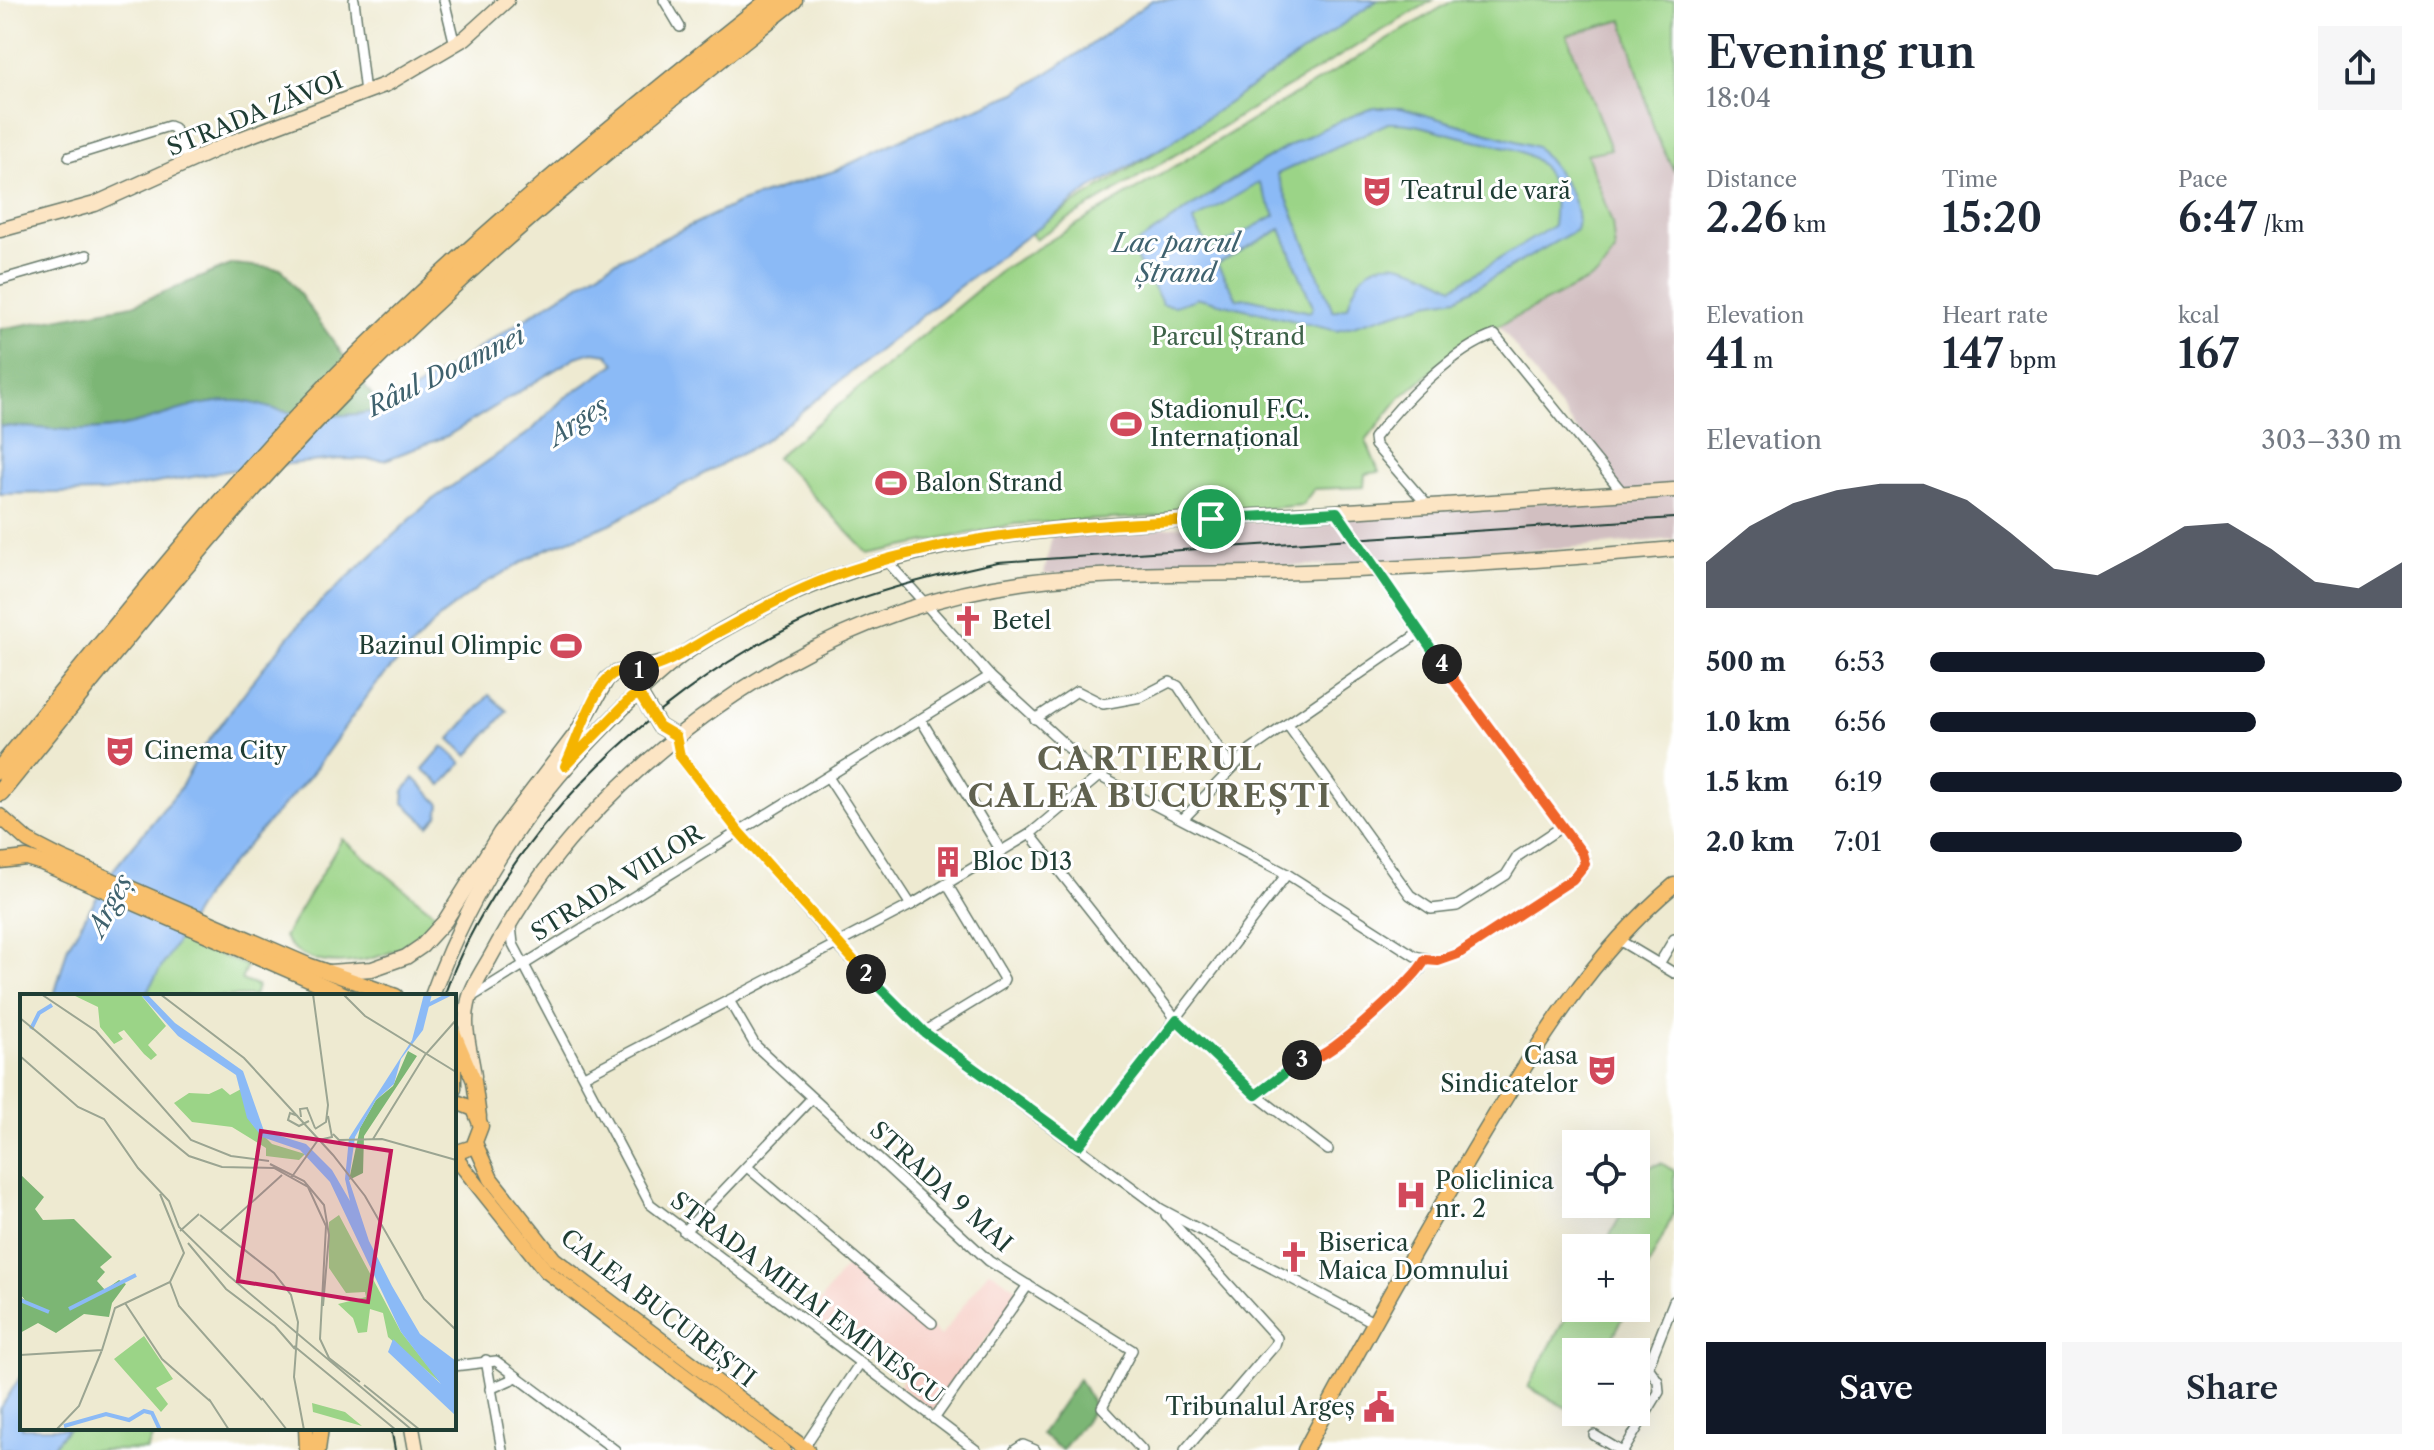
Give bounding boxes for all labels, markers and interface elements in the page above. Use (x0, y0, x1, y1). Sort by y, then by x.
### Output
text: Evening run (1706, 25, 1976, 79)
button: share (2318, 26, 2402, 110)
street label: STRADA ZĂVOI (163, 65, 347, 162)
text: 18:04 (1706, 82, 1771, 114)
text: Distance (1706, 166, 1797, 193)
text: Time (1942, 166, 1998, 193)
text: Pace (2178, 166, 2228, 193)
theatre icon: Teatrul de vară (1360, 174, 1394, 208)
place label: Teatrul de vară (1401, 176, 1571, 205)
text: 2.26 (1706, 193, 1787, 242)
text: 15:20 (1942, 193, 2042, 242)
text: 6:47 (2178, 193, 2257, 242)
text: km (1787, 211, 1827, 238)
text: /km (2257, 211, 2304, 238)
water label: Lac parcul Ștrand (1110, 227, 1242, 290)
text: Elevation (1706, 302, 1804, 329)
text: Heart rate (1942, 302, 2048, 329)
text: kcal (2178, 302, 2220, 329)
water label: Râul Doamnei (360, 318, 532, 424)
park label: Parcul Ștrand (1151, 322, 1305, 351)
text: 41 (1706, 329, 1747, 378)
text: 147 (1942, 329, 2004, 378)
text: 167 (2178, 329, 2239, 378)
text: m (1747, 347, 1773, 374)
text: bpm (2004, 347, 2057, 374)
water label: Argeș (539, 389, 615, 456)
place label: Stadionul F.C. Internațional (1150, 395, 1310, 452)
sports icon: Stadionul F.C. Internațional (1109, 407, 1143, 441)
text: Elevation (1706, 424, 1822, 456)
text: 303–330 m (2261, 424, 2402, 456)
sports icon: Balon Strand (874, 466, 908, 500)
place label: Balon Strand (915, 468, 1063, 497)
pin (1177, 485, 1245, 553)
icon: arrive (1189, 497, 1233, 541)
church icon: Betel (951, 604, 985, 638)
place label: Betel (992, 606, 1051, 635)
sports icon: Bazinul Olimpic (549, 629, 583, 663)
place label: Bazinul Olimpic (358, 631, 542, 660)
pin: 4 (1422, 644, 1462, 684)
text: 500 m (1706, 646, 1786, 678)
text: 6:53 (1834, 646, 1885, 678)
text: 4 (1435, 650, 1449, 677)
pin: 1 (619, 651, 659, 691)
text: 1 (634, 657, 644, 684)
text: 1.0 km (1706, 706, 1791, 738)
text: 6:56 (1834, 706, 1886, 738)
theatre icon: Cinema City (103, 734, 137, 768)
place label: Cinema City (144, 736, 288, 765)
district label: CARTIERUL CALEA BUCUREȘTI (968, 739, 1332, 816)
text: 1.5 km (1706, 766, 1789, 798)
text: 6:19 (1834, 766, 1883, 798)
street label: STRADA VIILOR (525, 817, 709, 947)
text: 2.0 km (1706, 826, 1794, 858)
text: 7:01 (1834, 826, 1882, 858)
building icon: Bloc D13 (931, 845, 965, 879)
place label: Bloc D13 (972, 847, 1072, 876)
water label: Argeș (79, 868, 141, 946)
pin: 2 (846, 954, 886, 994)
text: 2 (860, 960, 873, 987)
inset map (20, 994, 456, 1430)
pin: 3 (1282, 1040, 1322, 1080)
place label: Casa Sindicatelor (1440, 1041, 1578, 1098)
text: 3 (1296, 1046, 1308, 1073)
theatre icon: Casa Sindicatelor (1585, 1053, 1619, 1087)
street label: STRADA 9 MAI (864, 1115, 1018, 1258)
map controls (1562, 1130, 1650, 1426)
button: locate (1562, 1130, 1650, 1218)
place label: Policlinica nr. 2 (1435, 1166, 1554, 1223)
hospital icon: Policlinica nr. 2 (1394, 1178, 1428, 1212)
street label: STRADA MIHAI EMINESCU (665, 1185, 950, 1410)
street label: CALEA BUCUREȘTI (555, 1223, 762, 1393)
place label: Biserica Maica Domnului (1318, 1228, 1509, 1285)
button: + (1562, 1234, 1650, 1322)
church icon: Biserica Maica Domnului (1277, 1240, 1311, 1274)
button: − (1562, 1338, 1650, 1426)
button: Save (1706, 1342, 2046, 1434)
button: Share (2062, 1342, 2402, 1434)
public building icon: Tribunalul Argeș (1362, 1390, 1396, 1424)
place label: Tribunalul Argeș (1165, 1392, 1355, 1421)

